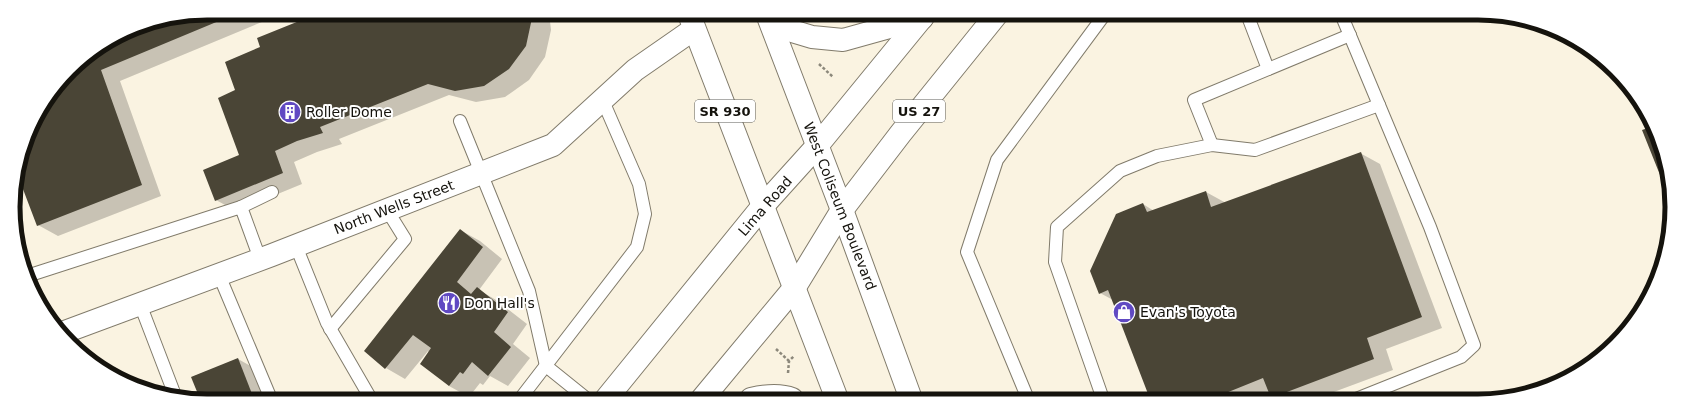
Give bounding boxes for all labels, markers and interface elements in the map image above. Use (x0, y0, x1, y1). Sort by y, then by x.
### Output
building icon: Roller Dome (277, 99, 303, 125)
road number: SR 930 (695, 100, 755, 122)
road number: US 27 (893, 100, 945, 122)
place label: Roller Dome (306, 104, 392, 120)
street label: West Coliseum Boulevard (801, 120, 879, 292)
street label: Lima Road (735, 173, 795, 239)
street label: North Wells Street (332, 177, 457, 237)
restaurant icon: Don Hall's (436, 290, 462, 316)
place label: Don Hall's (464, 295, 535, 311)
shop icon: Evan's Toyota (1111, 299, 1137, 325)
place label: Evan's Toyota (1140, 304, 1236, 320)

